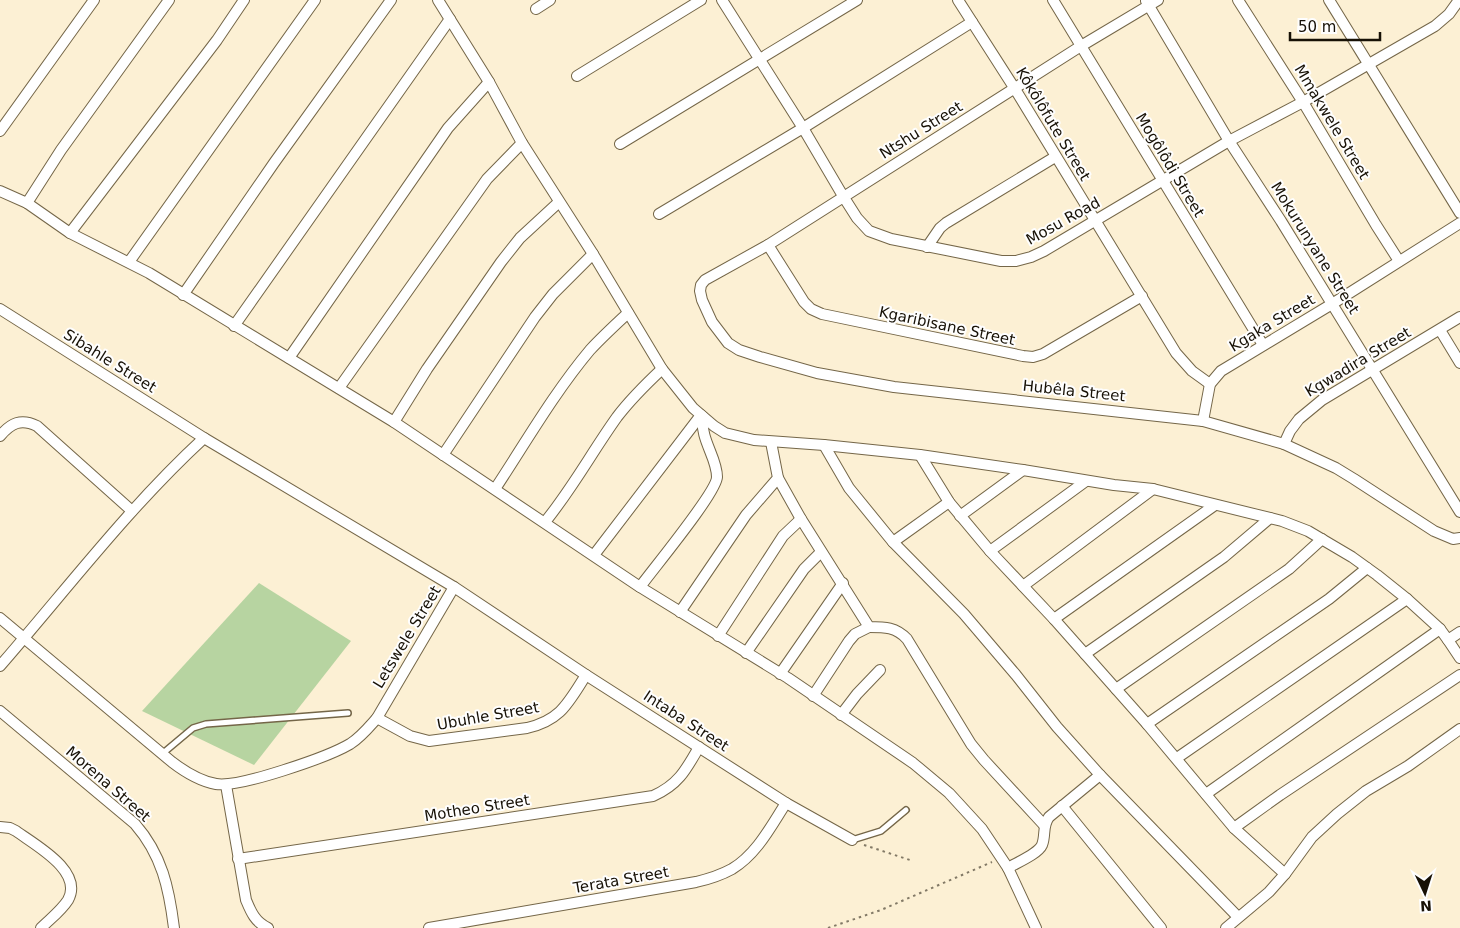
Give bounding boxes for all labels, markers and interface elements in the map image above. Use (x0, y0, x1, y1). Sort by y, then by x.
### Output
scale bar (1290, 10, 1380, 42)
text: 50 m (1298, 18, 1336, 36)
street label: Mmakwele Street (1291, 61, 1373, 183)
street label: Kôkôlôfute Street (1012, 64, 1094, 184)
street label: Ntshu Street (876, 97, 966, 163)
street label: Mogôlôdi Street (1132, 110, 1208, 220)
street label: Mokurunyane Street (1267, 179, 1363, 317)
street label: Mosu Road (1023, 193, 1103, 249)
street label: Kgaka Street (1226, 290, 1318, 356)
street label: Kgaribisane Street (877, 303, 1017, 349)
street label: Kgwadira Street (1302, 323, 1414, 401)
street label: Sibahle Street (60, 325, 160, 397)
street label: Hubêla Street (1022, 377, 1126, 405)
street label: Letswele Street (369, 582, 445, 691)
street label: Intaba Street (640, 687, 732, 755)
street label: Ubuhle Street (436, 698, 541, 734)
street label: Morena Street (62, 742, 154, 826)
street label: Motheo Street (423, 791, 531, 825)
street label: Terata Street (571, 863, 670, 897)
north arrow (1400, 868, 1450, 918)
text: N (1420, 898, 1432, 914)

